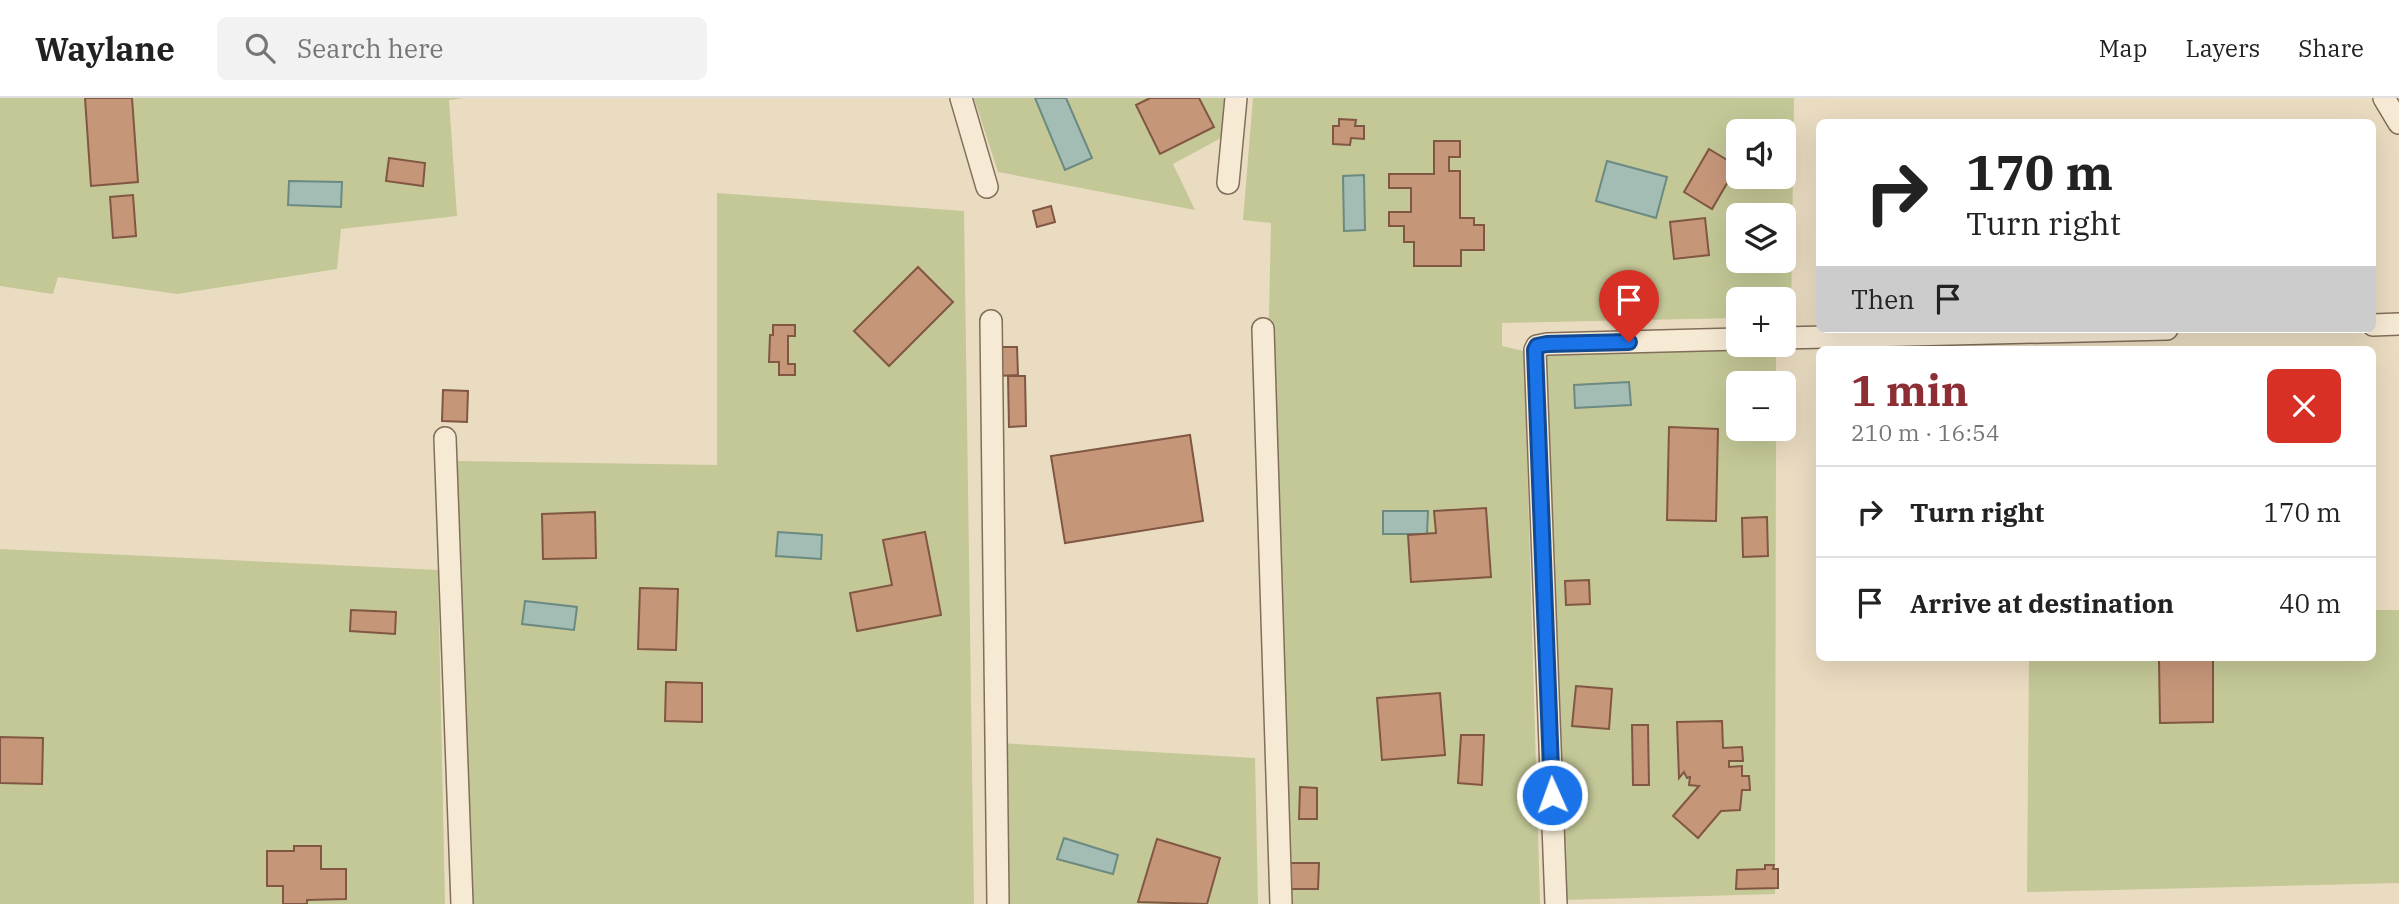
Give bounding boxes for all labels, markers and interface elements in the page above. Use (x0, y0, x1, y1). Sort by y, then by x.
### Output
search box (217, 17, 707, 80)
text: Waylane (35, 27, 175, 70)
icon: search (241, 29, 279, 67)
text: Search here (297, 31, 443, 65)
text: Map (2099, 32, 2147, 64)
text: Layers (2185, 32, 2260, 64)
text: Share (2298, 32, 2364, 64)
map controls (1726, 119, 1796, 441)
button: sound (1726, 119, 1796, 189)
text: 170 m (1966, 140, 2113, 203)
icon: right (1851, 147, 1942, 238)
text: Turn right (1966, 202, 2121, 244)
button: layers (1726, 203, 1796, 273)
pin (1599, 270, 1659, 342)
icon: arrive (1929, 280, 1967, 318)
icon: arrive (1610, 281, 1648, 319)
text: Then (1851, 282, 1915, 316)
button: + (1726, 287, 1796, 357)
text: 1 min (1851, 363, 1969, 418)
button: close (2267, 369, 2341, 443)
button: − (1726, 371, 1796, 441)
text: 210 m · 16:54 (1851, 417, 2000, 447)
icon: right (1851, 493, 1889, 531)
text: Turn right (1910, 495, 2044, 529)
text: 170 m (2263, 495, 2341, 529)
icon: arrive (1851, 584, 1889, 622)
text: Arrive at destination (1910, 586, 2174, 620)
text: 40 m (2279, 586, 2341, 620)
position arrow (1515, 758, 1589, 832)

